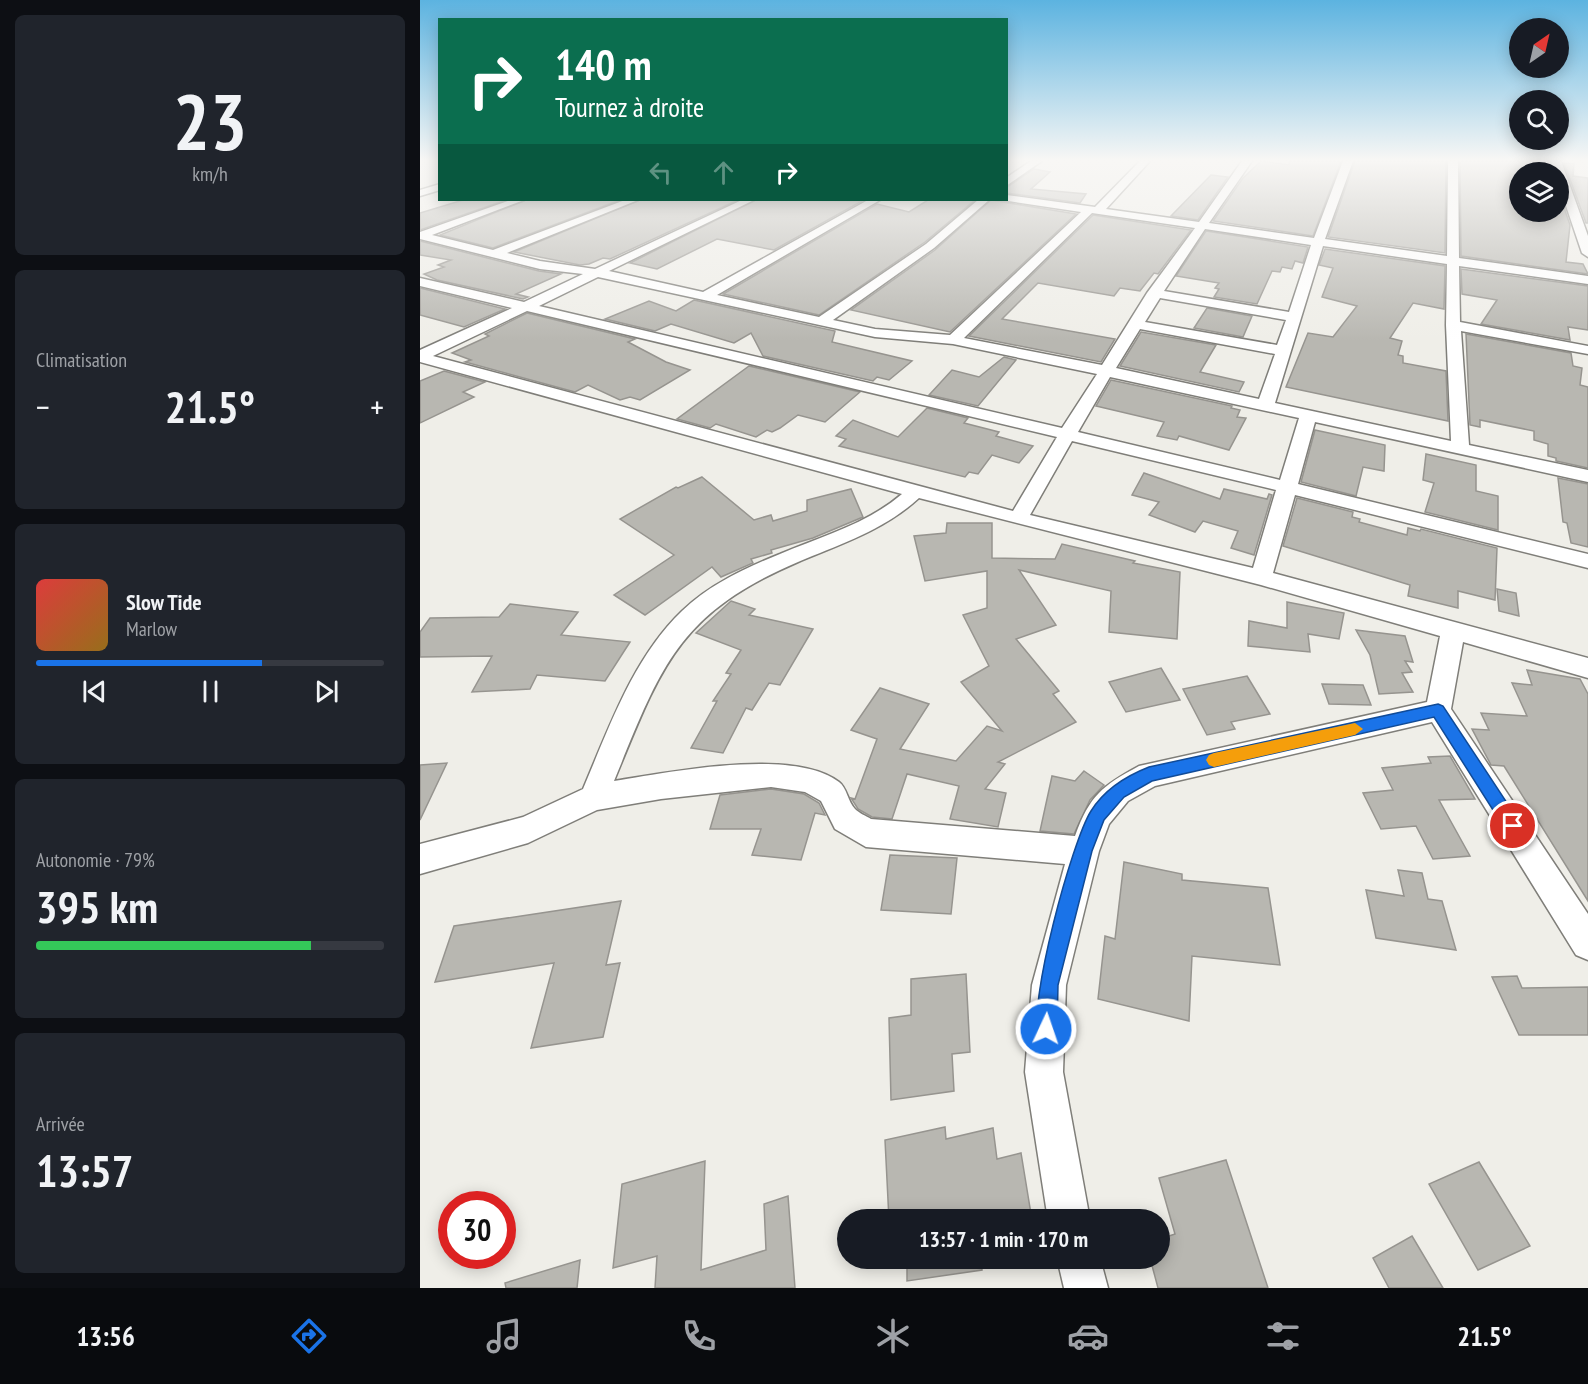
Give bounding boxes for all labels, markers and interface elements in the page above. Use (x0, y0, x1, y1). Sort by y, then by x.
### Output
north arrow (1509, 18, 1569, 78)
map controls (1509, 18, 1569, 222)
text: 140 m (555, 37, 652, 92)
icon: right (456, 42, 534, 120)
text: 23 (173, 71, 247, 172)
text: Tournez à droite (555, 90, 704, 124)
button: search (1509, 90, 1569, 150)
icon: left (644, 156, 677, 189)
icon: ahead (707, 156, 740, 189)
icon: right (770, 156, 803, 189)
text: km/h (192, 161, 228, 187)
button: layers (1509, 162, 1569, 222)
text: Climatisation (36, 347, 127, 373)
text: 21.5° (165, 377, 255, 435)
text: − (36, 385, 50, 428)
text: + (370, 385, 384, 428)
text: Slow Tide (126, 588, 202, 616)
text: Marlow (126, 616, 177, 642)
icon: previous (78, 675, 111, 708)
icon: pause (194, 675, 227, 708)
icon: next (310, 675, 343, 708)
pin (1487, 800, 1538, 851)
icon: arrive (1496, 809, 1529, 842)
text: Autonomie · 79% (36, 847, 155, 873)
text: 395 km (36, 877, 158, 935)
position arrow (1014, 997, 1078, 1061)
text: Arrivée (36, 1111, 85, 1137)
text: 13:57 (36, 1141, 133, 1199)
speed limit sign: 30 (438, 1191, 516, 1269)
text: 13:57 · 1 min · 170 m (919, 1225, 1088, 1253)
icon: directions (288, 1315, 330, 1357)
icon: music (483, 1315, 525, 1357)
icon: phone (678, 1315, 720, 1357)
icon: climate (872, 1315, 914, 1357)
icon: car (1067, 1315, 1109, 1357)
icon: filters (1262, 1315, 1304, 1357)
text: 13:56 (76, 1319, 135, 1353)
text: 21.5° (1457, 1319, 1511, 1353)

